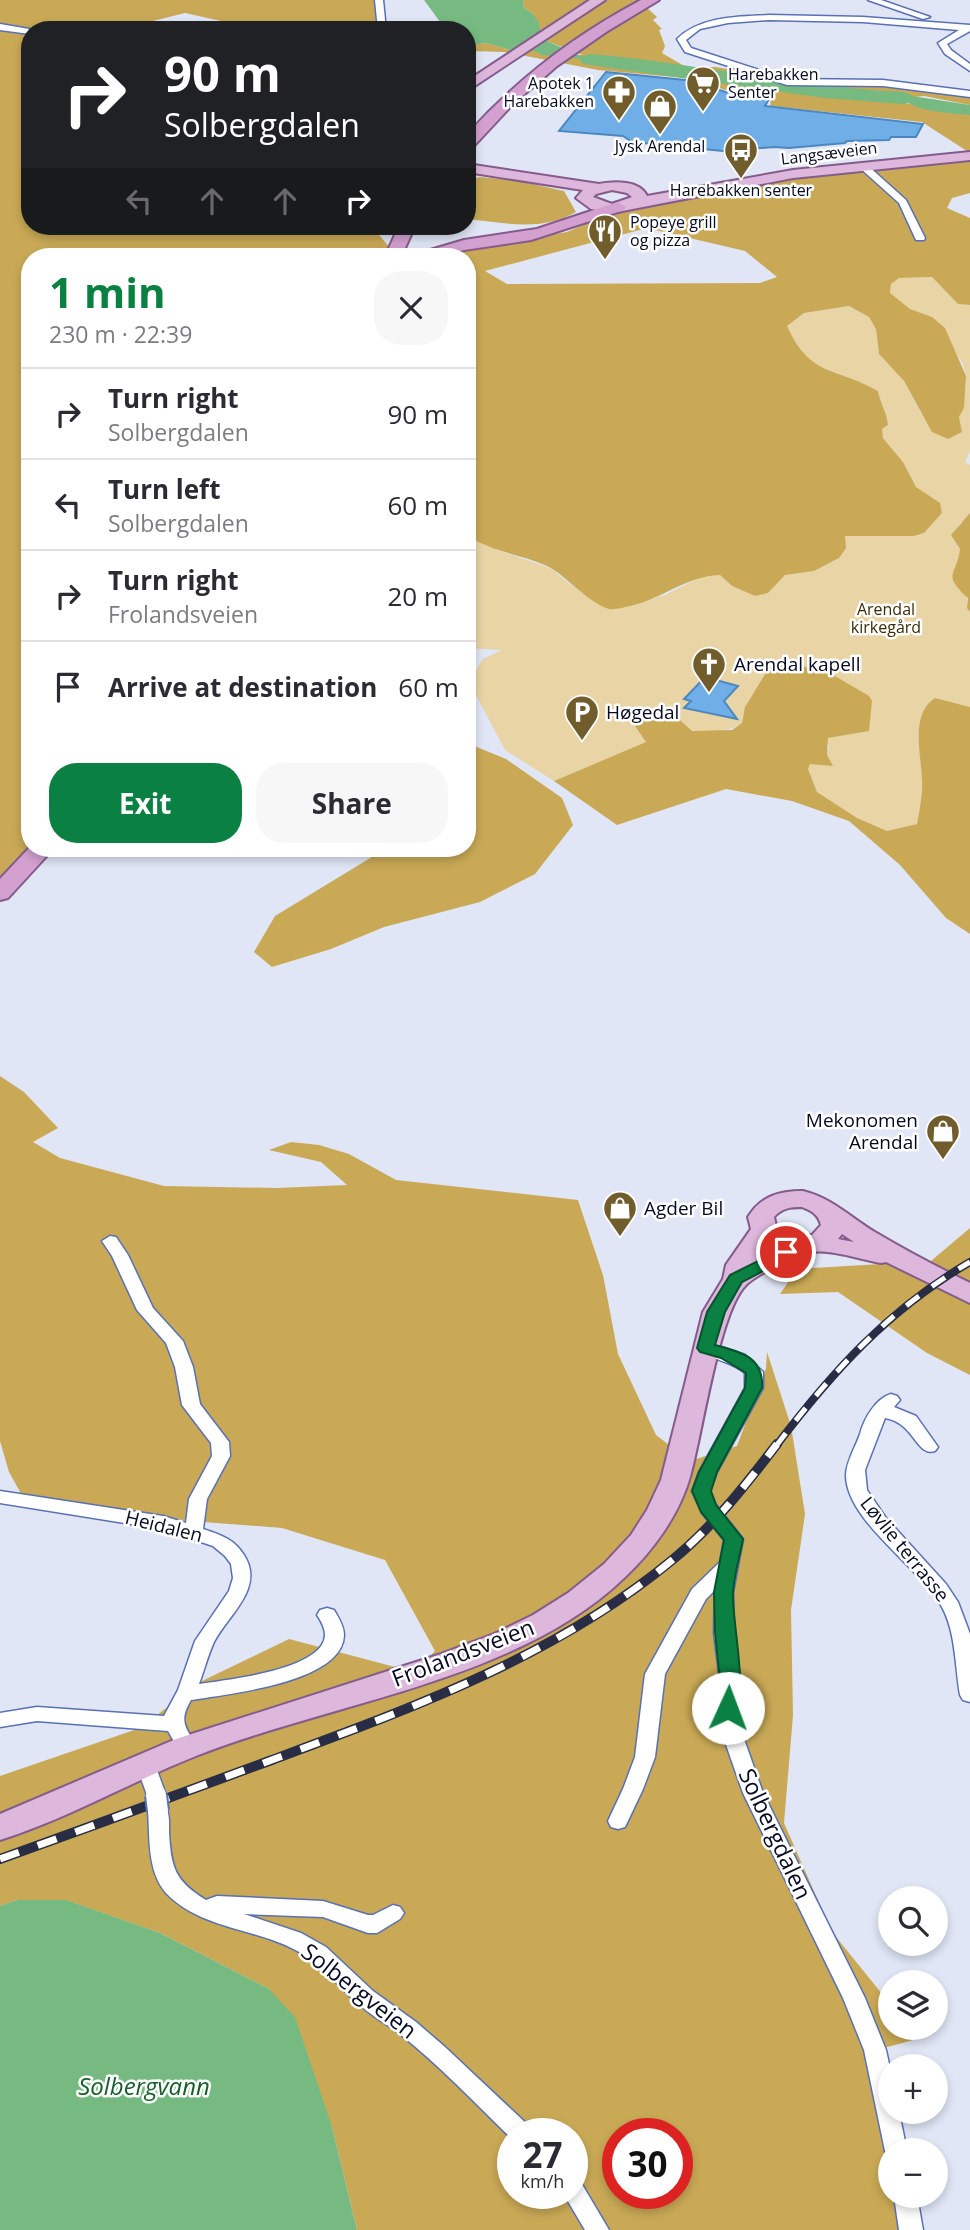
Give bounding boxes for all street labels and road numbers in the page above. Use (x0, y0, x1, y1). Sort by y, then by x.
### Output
street label: Langsæveien (780, 136, 878, 170)
street label: Løvlie terrasse (855, 1491, 955, 1607)
street label: Heidalen (123, 1504, 205, 1548)
street label: Frolandsveien (387, 1610, 538, 1694)
street label: Solbergdalen (732, 1763, 820, 1904)
street label: Solbergveien (295, 1935, 424, 2045)

